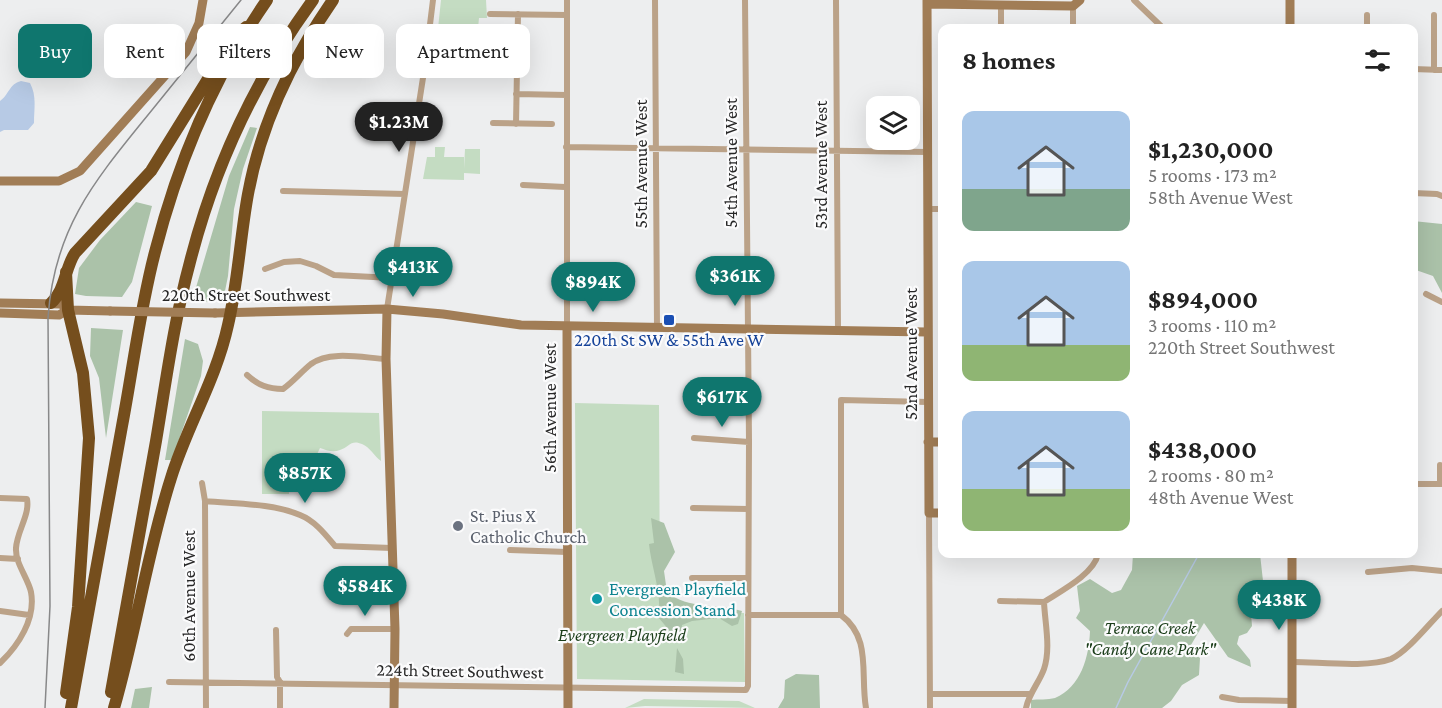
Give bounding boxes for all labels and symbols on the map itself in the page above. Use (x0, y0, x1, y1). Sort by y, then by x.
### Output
street label: 54th Avenue West (721, 97, 741, 228)
street label: 55th Avenue West (631, 99, 651, 228)
street label: 53rd Avenue West (811, 100, 831, 229)
pin: $1.23M (350, 102, 448, 153)
pin: $413K (371, 247, 455, 298)
pin: $361K (693, 256, 777, 307)
pin: $894K (551, 262, 635, 313)
street label: 220th Street Southwest (162, 285, 331, 305)
street label: 52nd Avenue West (901, 287, 921, 420)
marker: 220th St SW & 55th Ave W (662, 313, 676, 327)
place label: 220th St SW & 55th Ave W (574, 330, 764, 350)
street label: 56th Avenue West (540, 342, 560, 473)
pin: $617K (680, 377, 764, 428)
pin: $857K (263, 453, 347, 504)
place label: St. Pius X Catholic Church (470, 506, 587, 547)
marker: St. Pius X Catholic Church (451, 519, 465, 533)
street label: 60th Avenue West (179, 529, 199, 662)
pin: $584K (323, 566, 407, 617)
place label: Evergreen Playfield Concession Stand (609, 579, 747, 620)
pin: $438K (1237, 580, 1321, 631)
marker: Evergreen Playfield Concession Stand (590, 592, 604, 606)
park label: Terrace Creek "Candy Cane Park" (1084, 618, 1216, 659)
park label: Evergreen Playfield (558, 625, 686, 645)
street label: 224th Street Southwest (376, 660, 545, 682)

